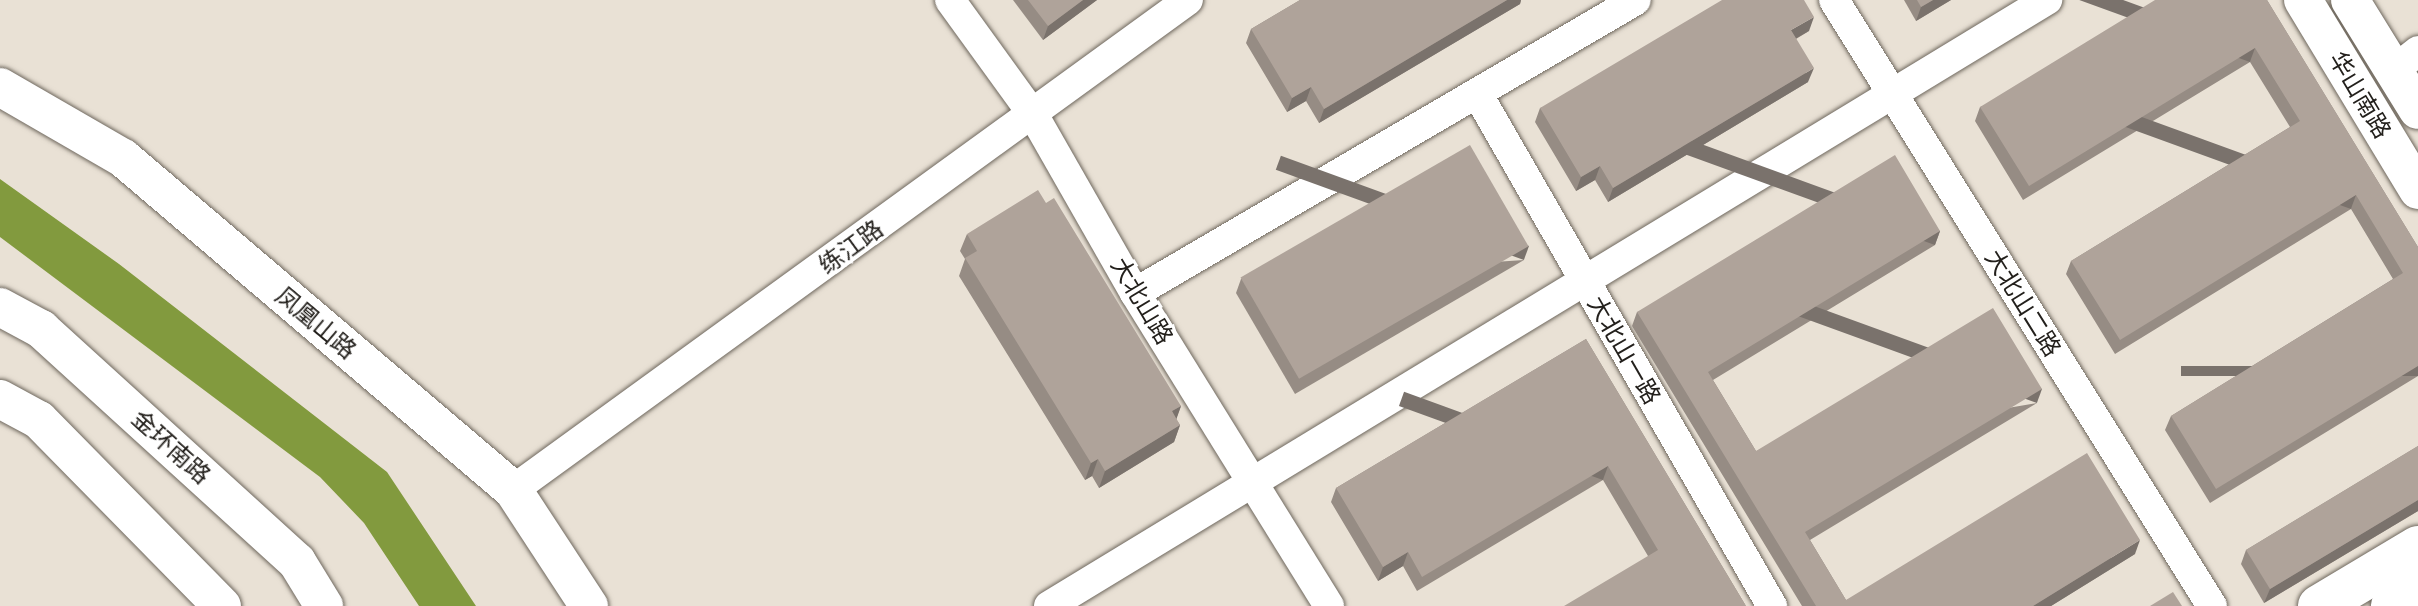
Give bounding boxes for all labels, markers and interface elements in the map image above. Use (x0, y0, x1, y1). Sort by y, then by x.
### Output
street label: 华山南路 (2323, 46, 2397, 144)
street label: 练江路 (813, 214, 889, 280)
street label: 大北山二路 (1979, 244, 2067, 362)
street label: 大北山路 (1105, 252, 1179, 350)
street label: 凤凰山路 (270, 281, 362, 365)
street label: 大北山一路 (1582, 291, 1666, 409)
street label: 金环南路 (126, 404, 216, 490)

